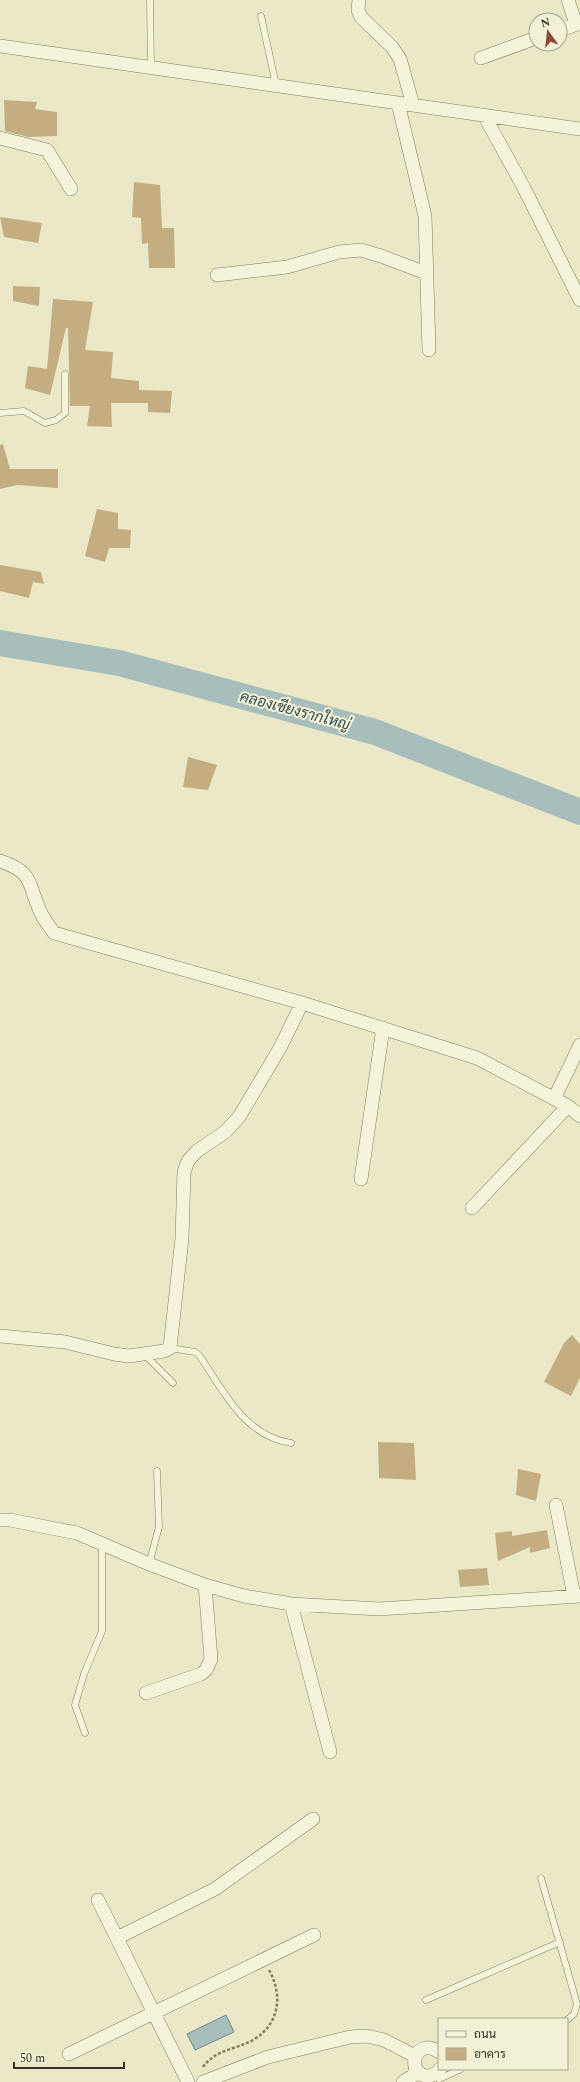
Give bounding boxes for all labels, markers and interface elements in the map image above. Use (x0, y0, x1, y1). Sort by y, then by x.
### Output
north arrow (528, 12, 568, 52)
text: N (539, 13, 552, 32)
water label: คลองเชียงรากใหญ่ (237, 685, 354, 737)
legend (438, 2018, 568, 2070)
text: ถนน (474, 2025, 497, 2044)
scale bar (14, 2044, 124, 2070)
text: อาคาร (474, 2045, 506, 2064)
text: 50 m (20, 2049, 45, 2068)

